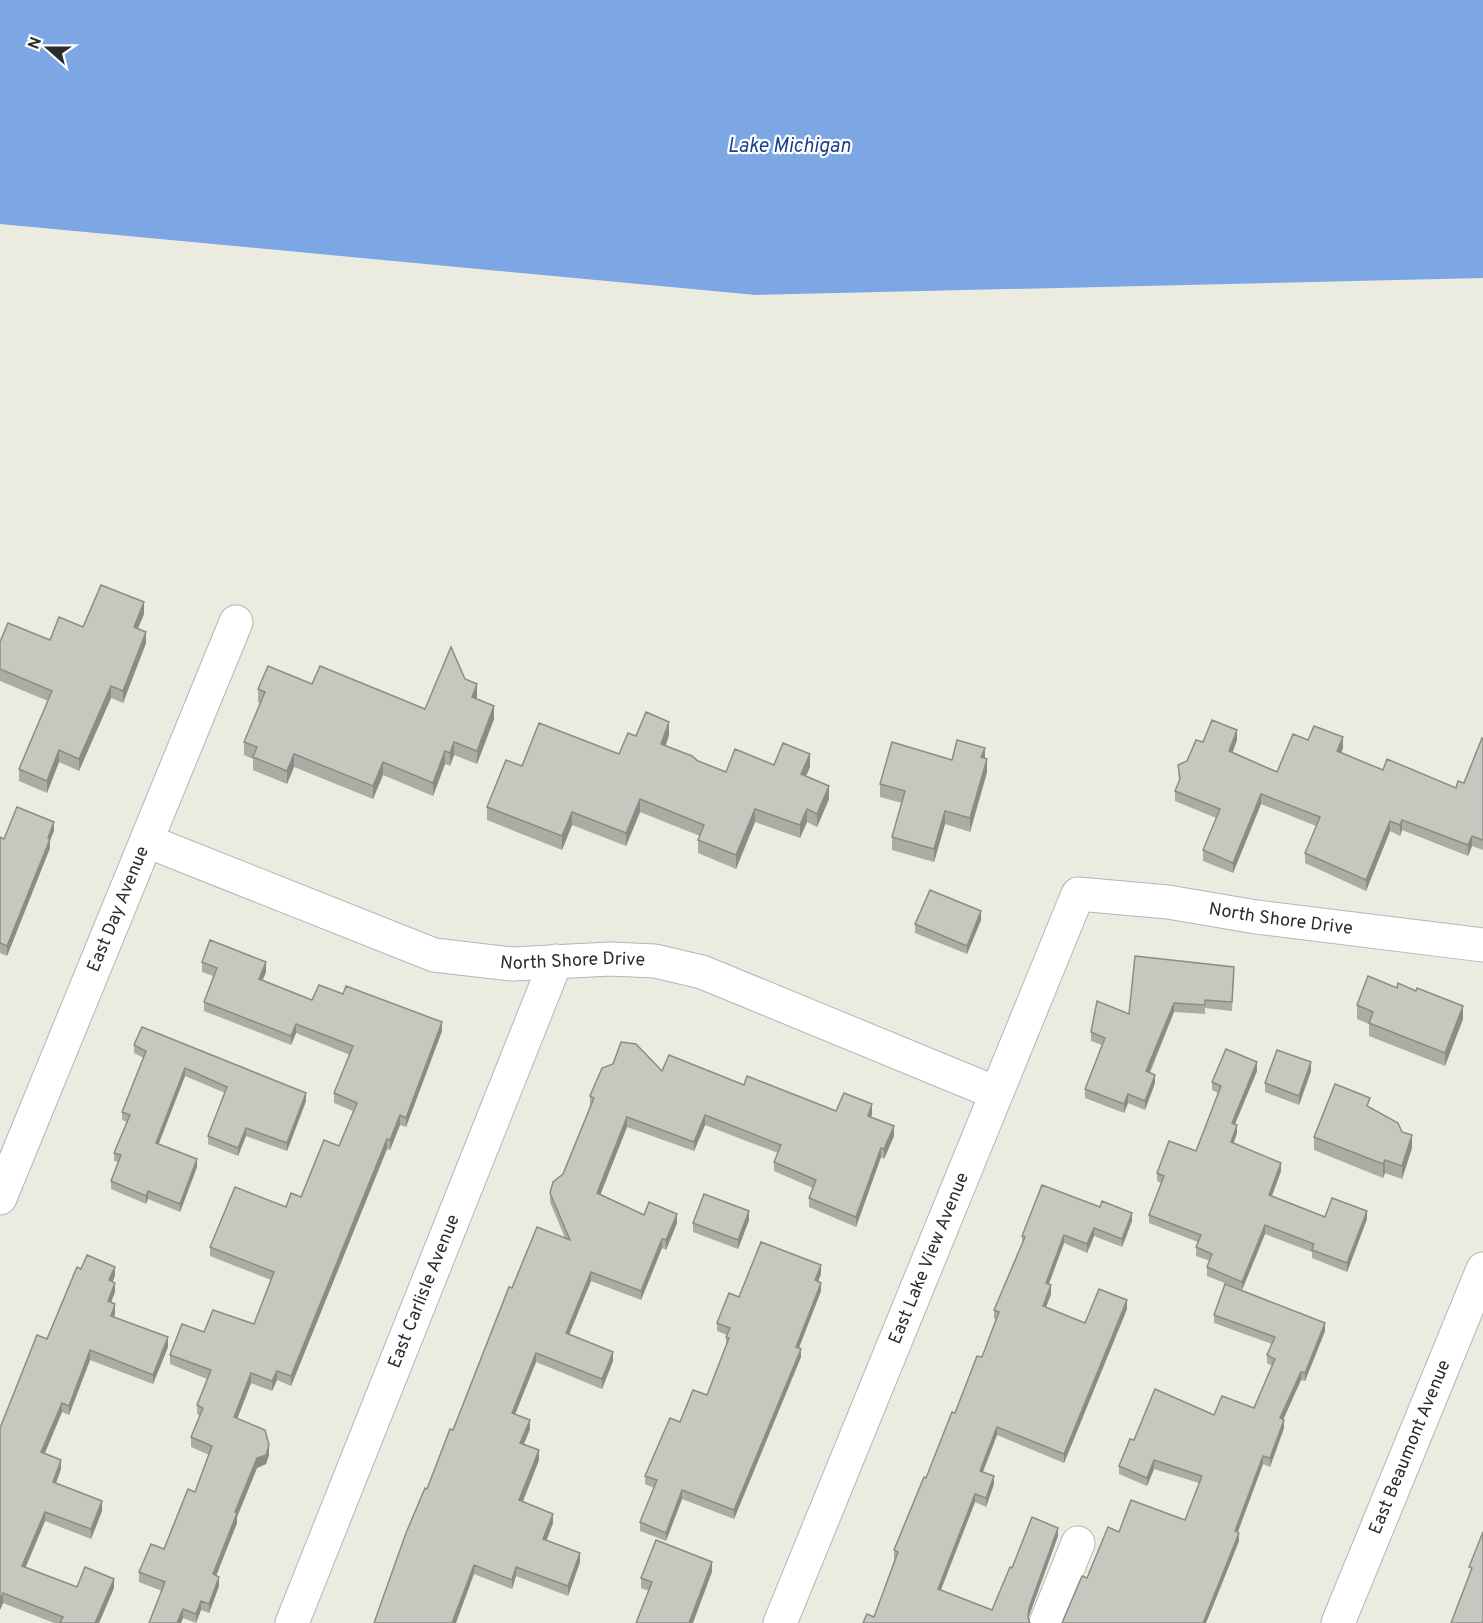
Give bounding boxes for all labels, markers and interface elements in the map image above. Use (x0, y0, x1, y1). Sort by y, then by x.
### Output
north arrow (18, 18, 78, 78)
text: N (24, 34, 47, 52)
water label: Lake Michigan (727, 134, 851, 160)
street label: East Day Avenue (82, 843, 154, 976)
street label: North Shore Drive (1207, 898, 1354, 940)
street label: North Shore Drive (499, 947, 646, 976)
street label: East Lake View Avenue (884, 1169, 974, 1348)
street label: East Carlisle Avenue (383, 1211, 465, 1372)
street label: East Beaumont Avenue (1364, 1356, 1456, 1538)

